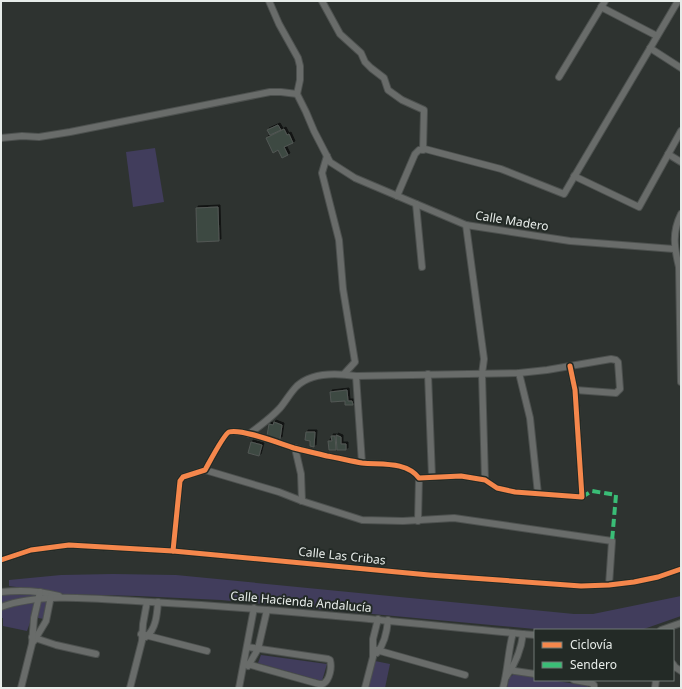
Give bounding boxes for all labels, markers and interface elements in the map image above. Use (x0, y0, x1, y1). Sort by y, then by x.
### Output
street label: Calle Madero (474, 206, 550, 235)
street label: Calle Las Cribas (298, 542, 387, 569)
street label: Calle Hacienda Andalucía (230, 587, 372, 616)
legend (534, 629, 674, 681)
text: Ciclovía (570, 636, 612, 653)
text: Sendero (570, 656, 617, 673)

